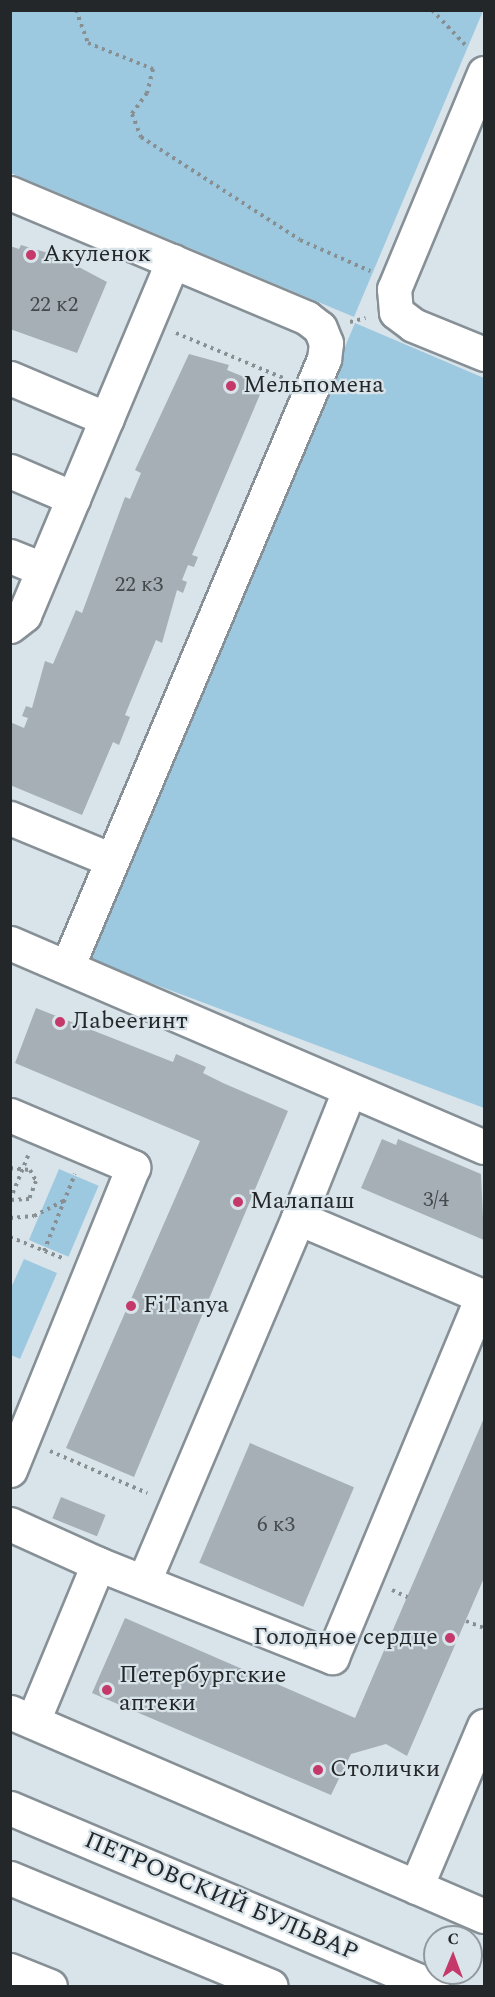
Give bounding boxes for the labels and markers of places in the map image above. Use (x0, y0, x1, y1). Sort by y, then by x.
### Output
place label: Акуленок (43, 241, 151, 269)
marker: Акуленок (24, 248, 38, 262)
place label: Мельпомена (243, 372, 384, 400)
marker: Мельпомена (224, 379, 238, 393)
place label: Лаbeerинт (72, 1008, 188, 1036)
marker: Лаbeerинт (53, 1015, 67, 1029)
place label: Малапаш (250, 1188, 354, 1216)
marker: Малапаш (231, 1195, 245, 1209)
place label: FiTanya (143, 1292, 229, 1320)
marker: FiTanya (124, 1299, 138, 1313)
place label: Голодное сердце (253, 1624, 438, 1652)
marker: Голодное сердце (443, 1631, 457, 1645)
place label: Петербургские аптеки (119, 1662, 286, 1718)
marker: Петербургские аптеки (100, 1683, 114, 1697)
place label: Столички (330, 1756, 440, 1784)
marker: Столички (311, 1763, 325, 1777)

